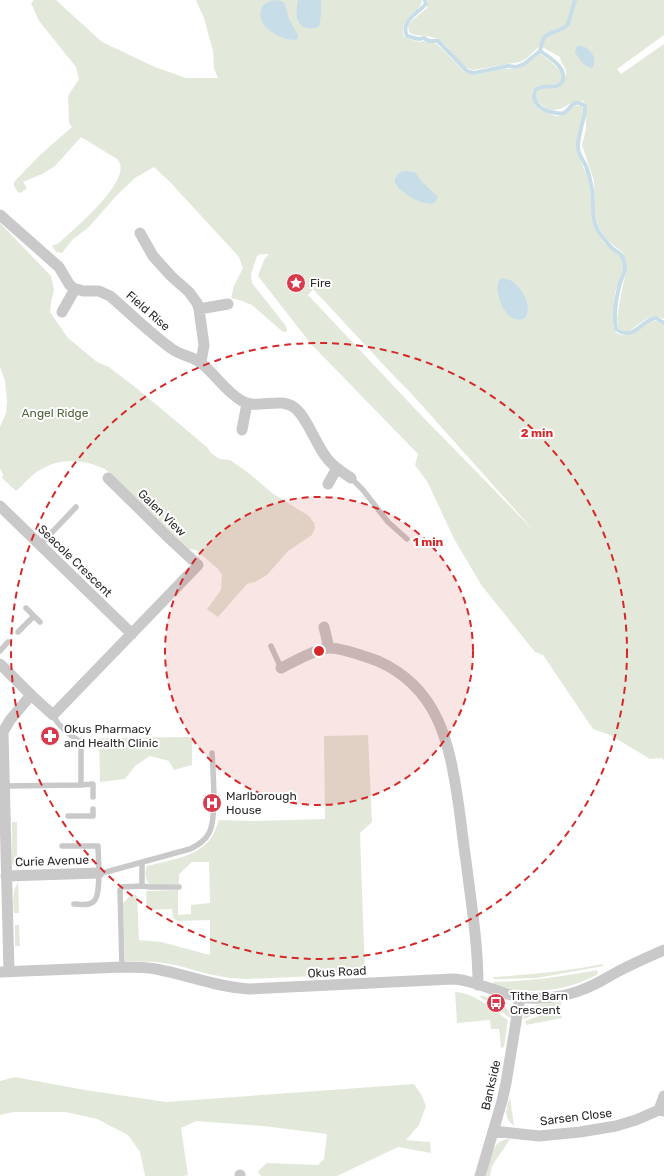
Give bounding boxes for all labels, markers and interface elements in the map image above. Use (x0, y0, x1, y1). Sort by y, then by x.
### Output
place icon: Fire (285, 272, 307, 294)
place label: Fire (310, 276, 331, 290)
street label: Field Rise (123, 288, 173, 334)
park label: Angel Ridge (22, 406, 89, 420)
text: 2 min (521, 426, 554, 440)
street label: Galen View (135, 487, 189, 540)
street label: Seacole Crescent (35, 522, 115, 600)
text: 1 min (413, 535, 444, 549)
centre of rings (312, 644, 326, 658)
place label: Okus Pharmacy and Health Clinic (64, 722, 159, 750)
pharmacy icon: Okus Pharmacy and Health Clinic (39, 725, 61, 747)
place label: Marlborough House (226, 789, 297, 817)
hospital icon: Marlborough House (201, 792, 223, 814)
street label: Curie Avenue (15, 853, 90, 869)
street label: Okus Road (307, 963, 367, 981)
place label: Tithe Barn Crescent (510, 989, 568, 1017)
bus stop icon: Tithe Barn Crescent (485, 992, 507, 1014)
street label: Bankside (478, 1058, 504, 1111)
street label: Sarsen Close (539, 1106, 613, 1128)

